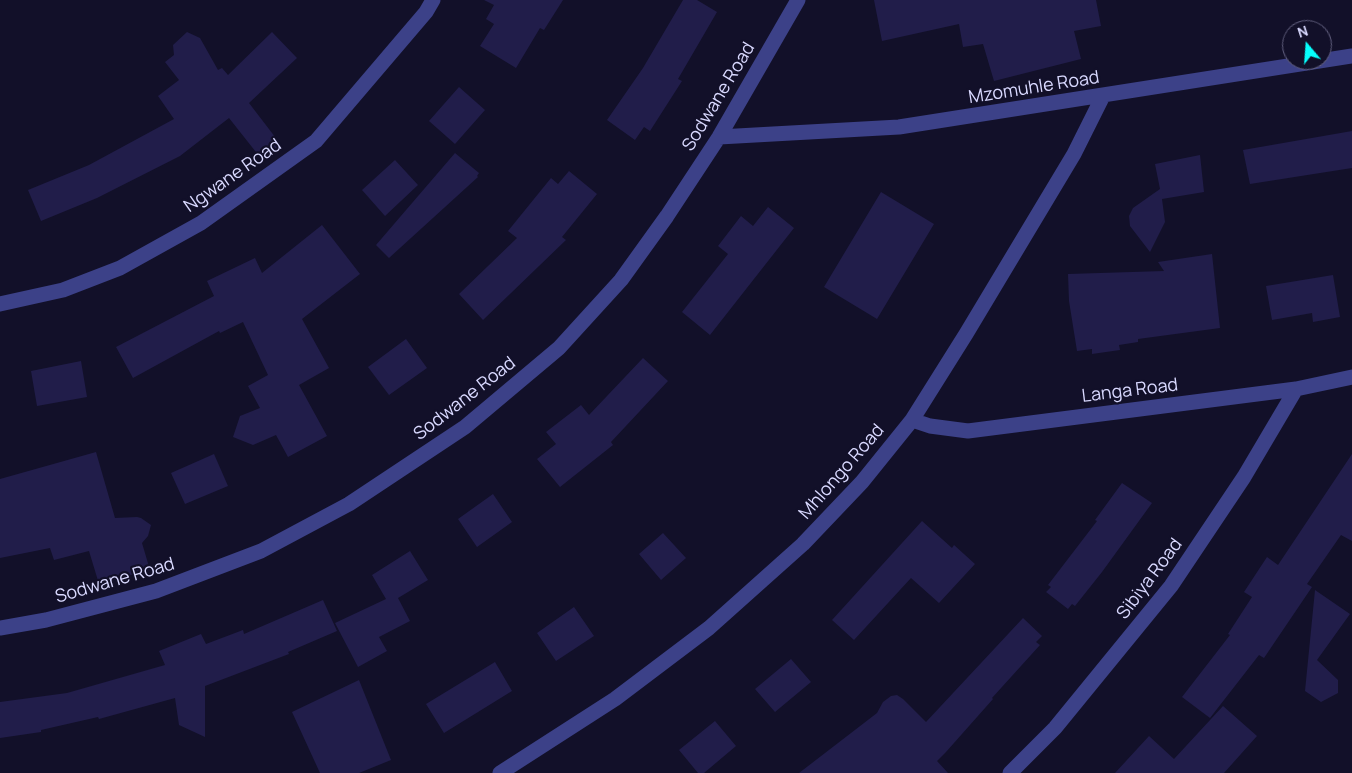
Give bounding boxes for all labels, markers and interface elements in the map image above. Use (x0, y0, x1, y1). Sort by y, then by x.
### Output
north arrow (1282, 20, 1332, 70)
text: N (1295, 21, 1310, 42)
street label: Sodwane Road (678, 39, 760, 155)
street label: Mzomuhle Road (967, 67, 1101, 109)
street label: Ngwane Road (180, 135, 286, 217)
street label: Sodwane Road (410, 353, 520, 445)
street label: Langa Road (1081, 374, 1179, 408)
street label: Mhlongo Road (795, 420, 889, 524)
street label: Sibiya Road (1113, 534, 1187, 624)
street label: Sodwane Road (53, 554, 177, 608)

